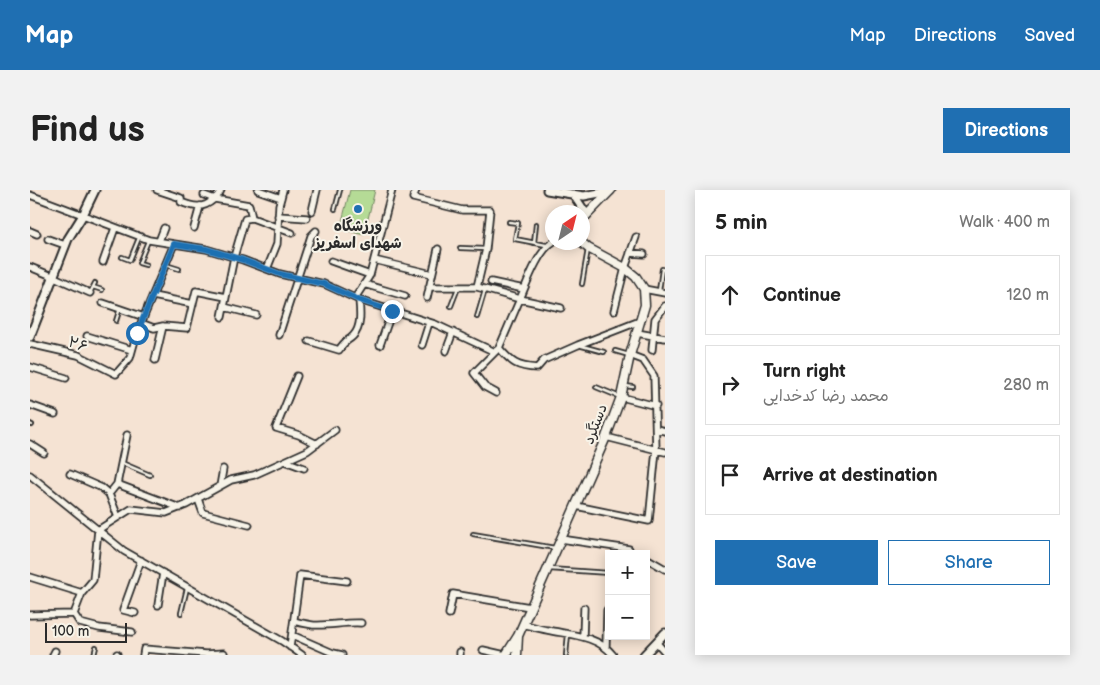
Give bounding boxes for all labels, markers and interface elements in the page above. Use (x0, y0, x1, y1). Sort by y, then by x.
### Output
text: Map (25, 21, 73, 50)
text: Map (850, 25, 886, 46)
text: Directions (914, 25, 996, 46)
text: Saved (1024, 25, 1075, 46)
button: Directions (943, 108, 1070, 153)
text: Find us (30, 109, 145, 152)
marker: ورزشگاه شهدای اسفریز (352, 203, 364, 215)
north arrow (545, 205, 590, 250)
text: 5 min (715, 210, 768, 235)
text: Walk · 400 m (959, 213, 1050, 232)
place label: ورزشگاه شهدای اسفریز (312, 216, 402, 253)
icon: ahead (716, 281, 744, 309)
text: Continue (763, 284, 841, 307)
text: 120 m (1006, 286, 1049, 305)
route end (381, 300, 404, 323)
route start (126, 322, 149, 345)
street label: ۲۶ (66, 332, 90, 356)
text: Turn right (763, 360, 846, 383)
icon: right (716, 371, 744, 399)
text: 280 m (1003, 376, 1049, 395)
text: محمد رضا کدخدایی (763, 387, 889, 406)
street label: دستگرد (579, 401, 612, 447)
icon: arrive (716, 461, 744, 489)
text: Arrive at destination (763, 464, 938, 487)
button: Save (715, 540, 878, 585)
button: Share (888, 540, 1050, 585)
map controls (605, 550, 650, 640)
button: + (605, 550, 650, 595)
button: − (605, 595, 650, 640)
scale bar (45, 620, 128, 643)
text: 100 m (52, 623, 89, 640)

